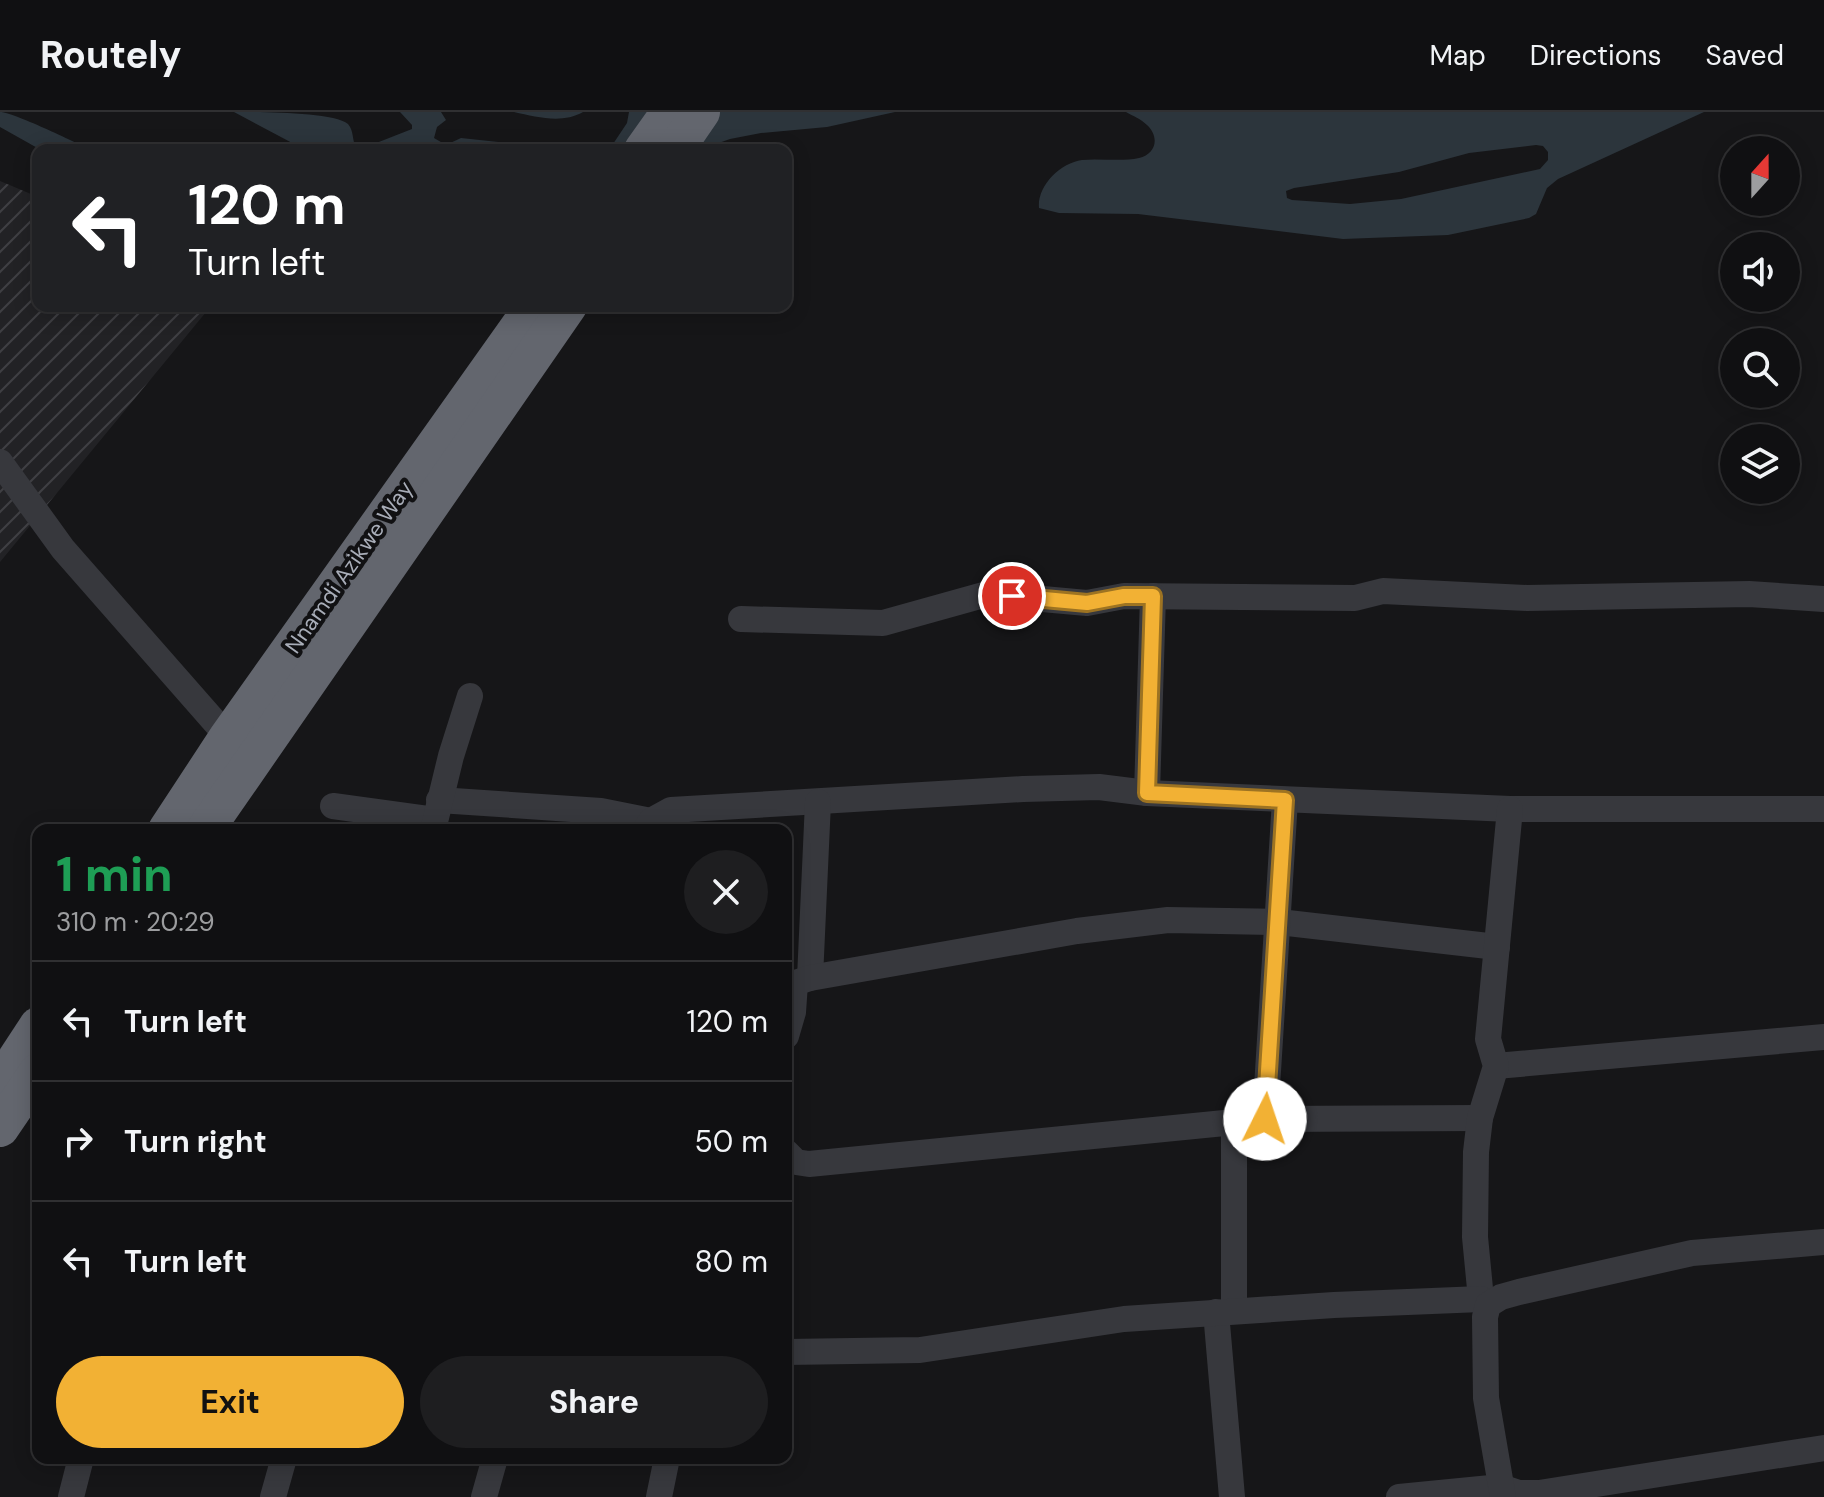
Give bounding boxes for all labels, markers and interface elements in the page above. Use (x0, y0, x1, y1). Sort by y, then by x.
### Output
text: Routely (40, 30, 181, 80)
text: Map (1429, 37, 1486, 74)
text: Directions (1530, 37, 1662, 74)
text: Saved (1706, 37, 1784, 74)
north arrow (1720, 136, 1800, 216)
map controls (1720, 136, 1800, 504)
text: 120 m (188, 168, 346, 241)
icon: left (56, 176, 160, 280)
button: sound (1720, 232, 1800, 312)
text: Turn left (188, 239, 325, 286)
button: search (1720, 328, 1800, 408)
button: layers (1720, 424, 1800, 504)
street label: Nnamdi Azikwe Way (279, 475, 419, 659)
pin (978, 562, 1046, 630)
icon: arrive (990, 574, 1034, 618)
text: 1 min (56, 843, 173, 906)
button: close (684, 850, 768, 934)
text: 310 m · 20:29 (56, 905, 215, 939)
icon: left (56, 999, 100, 1043)
text: Turn left (124, 1002, 247, 1041)
text: 120 m (686, 1002, 768, 1041)
position arrow (1223, 1077, 1307, 1161)
icon: right (56, 1119, 100, 1163)
text: Turn right (124, 1122, 267, 1161)
text: 50 m (694, 1122, 768, 1161)
icon: left (56, 1239, 100, 1283)
text: Turn left (124, 1242, 247, 1281)
text: 80 m (695, 1242, 768, 1281)
button: Exit (56, 1356, 404, 1448)
button: Share (420, 1356, 768, 1448)

